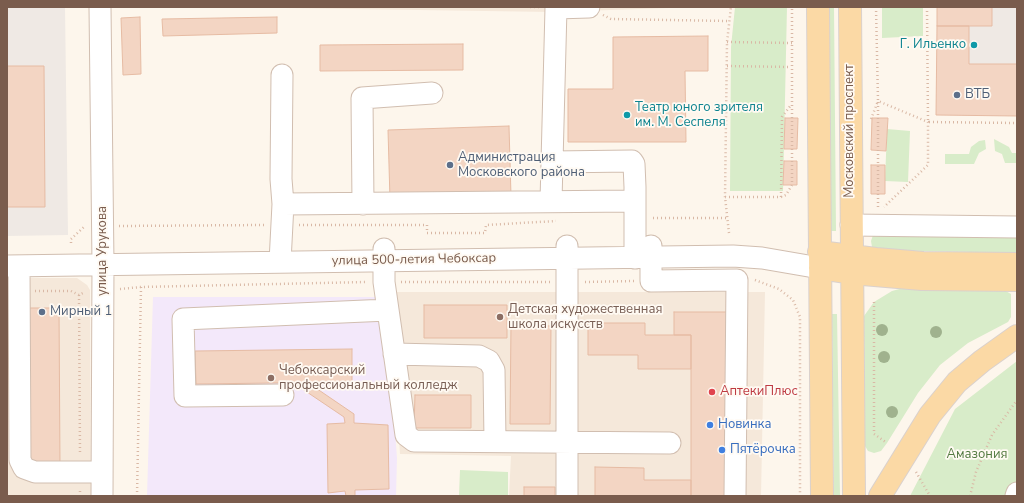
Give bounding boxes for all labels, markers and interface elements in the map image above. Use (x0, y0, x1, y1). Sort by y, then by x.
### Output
place label: Г. Ильенко (900, 37, 966, 53)
marker: Г. Ильенко (969, 40, 979, 50)
street label: Московский проспект (842, 64, 858, 198)
place label: ВТБ (965, 87, 990, 103)
marker: ВТБ (952, 90, 962, 100)
place label: Театр юного зрителя им. М. Сеспеля (635, 100, 763, 131)
marker: Театр юного зрителя им. М. Сеспеля (622, 110, 632, 120)
place label: Администрация Московского района (458, 150, 585, 181)
marker: Администрация Московского района (445, 160, 455, 170)
street label: улица Урукова (95, 206, 111, 296)
street label: улица 500-летия Чебоксар (332, 251, 496, 269)
place label: Детская художественная школа искусств (508, 302, 662, 333)
place label: Мирный 1 (50, 304, 112, 320)
marker: Мирный 1 (37, 307, 47, 317)
marker: Детская художественная школа искусств (495, 312, 505, 322)
place label: Чебоксарский профессиональный колледж (279, 363, 457, 394)
marker: Чебоксарский профессиональный колледж (266, 373, 276, 383)
place label: АптекиПлюс (720, 384, 798, 400)
marker: АптекиПлюс (707, 387, 717, 397)
place label: Новинка (718, 417, 771, 433)
marker: Новинка (705, 420, 715, 430)
place label: Пятёрочка (730, 442, 796, 458)
marker: Пятёрочка (717, 445, 727, 455)
park label: Амазония (946, 447, 1008, 463)

